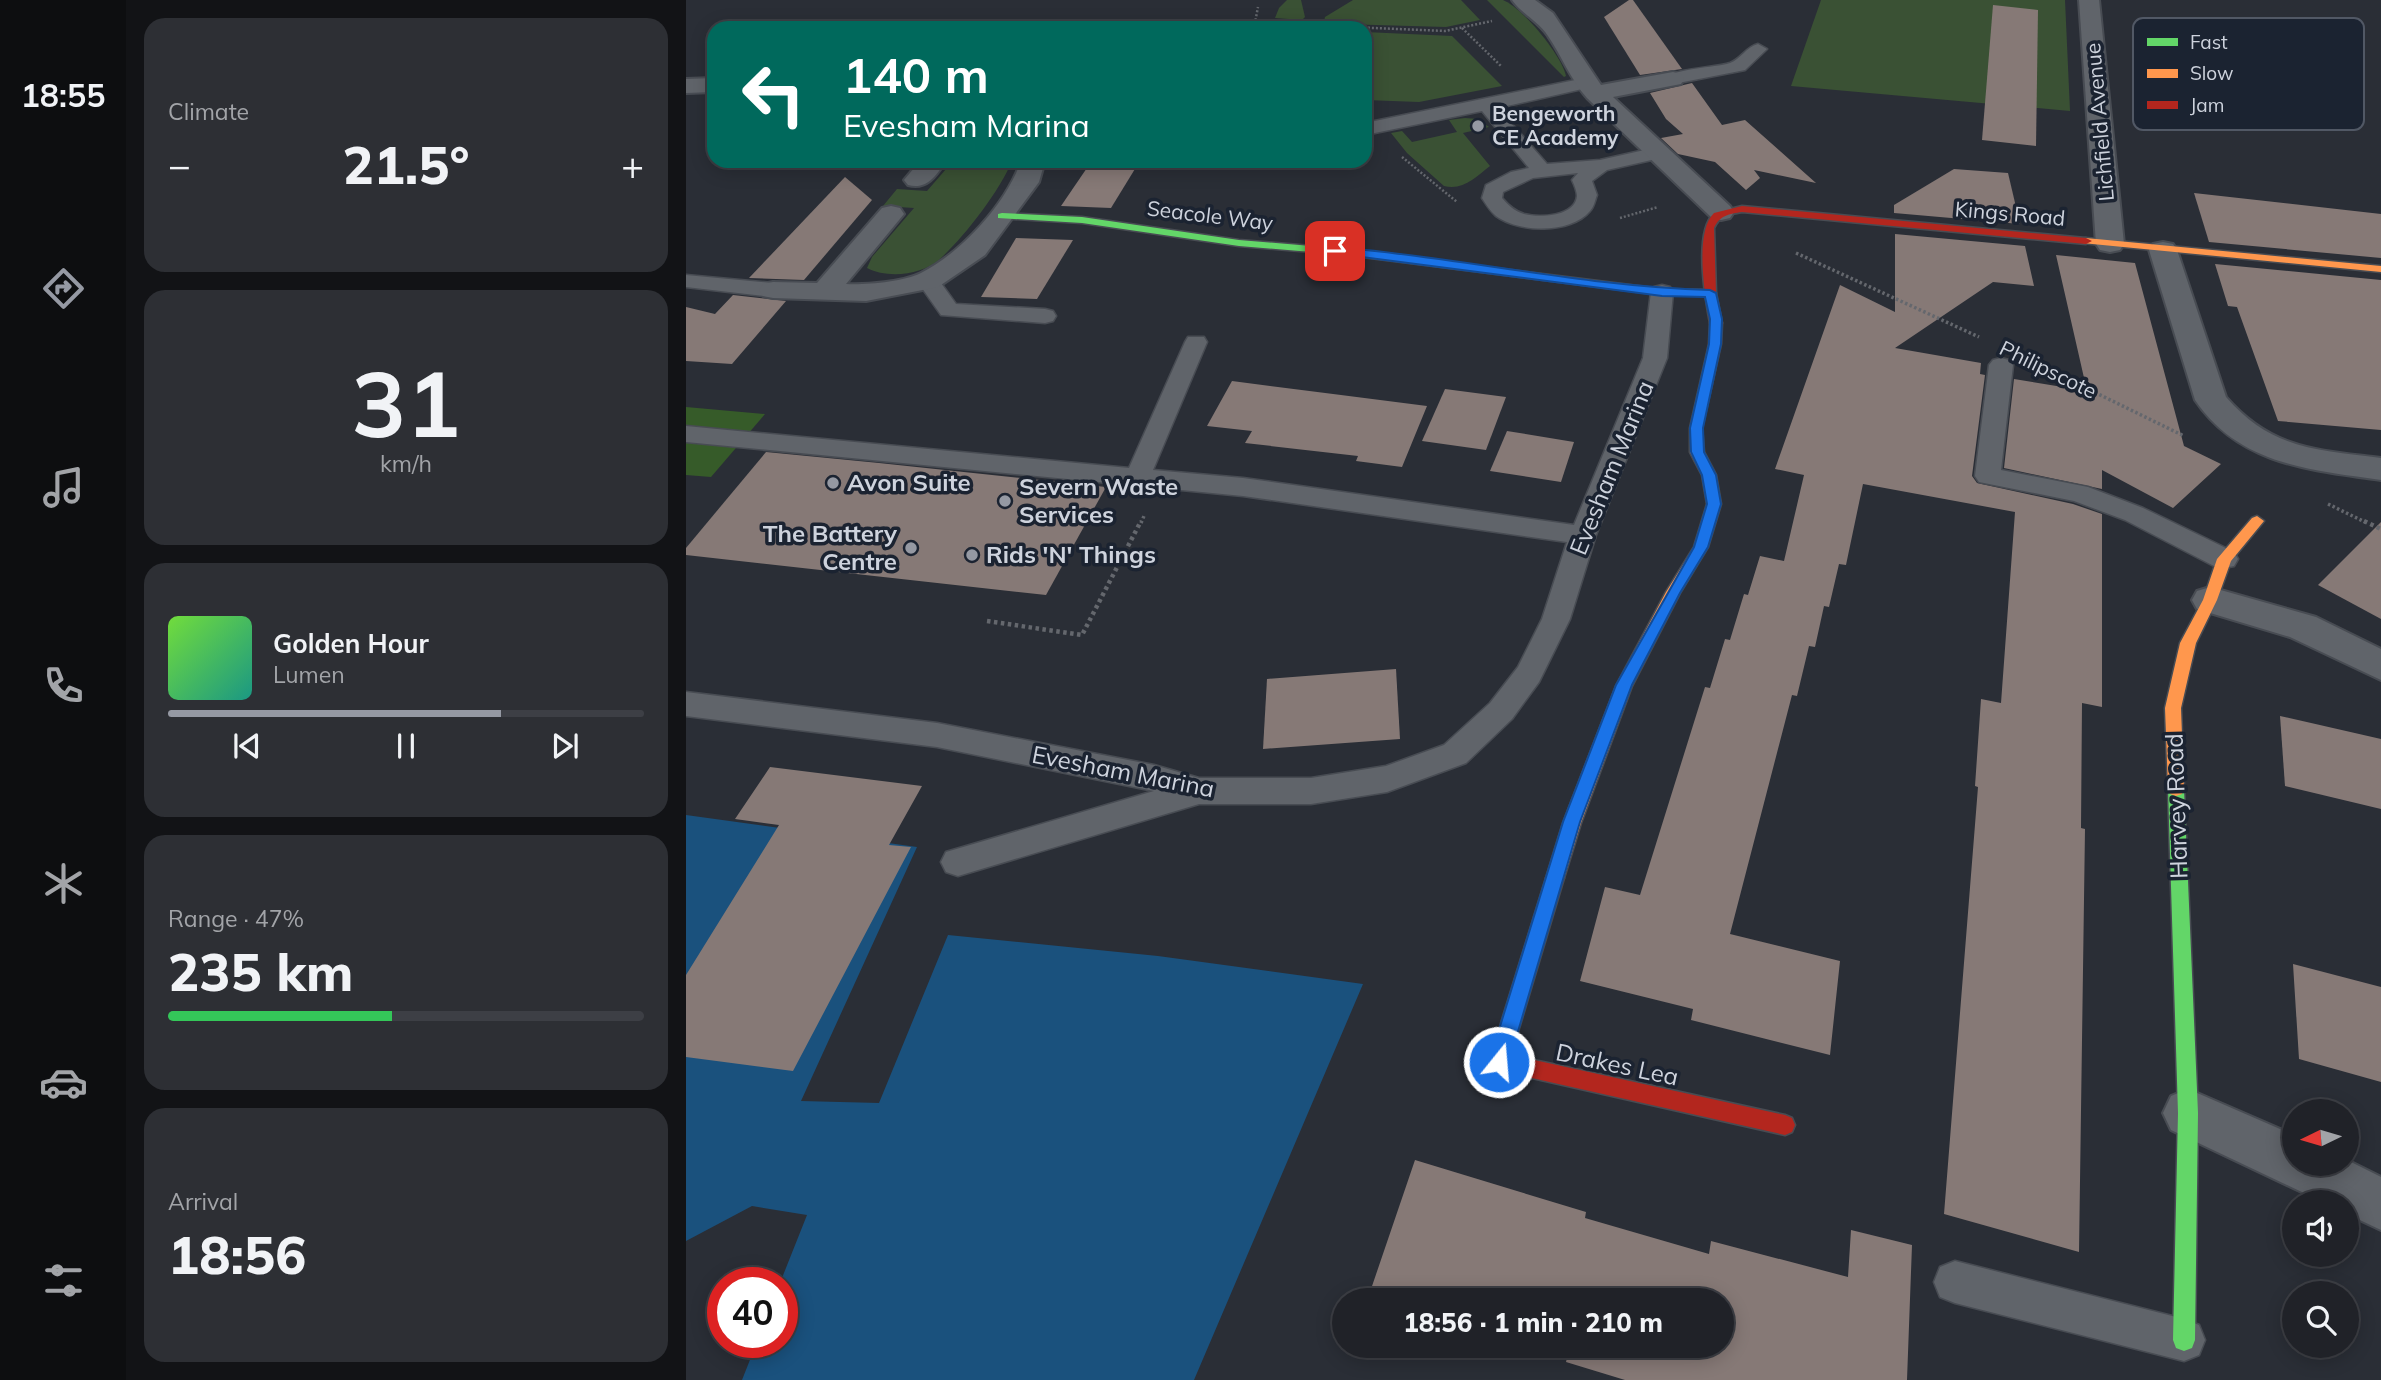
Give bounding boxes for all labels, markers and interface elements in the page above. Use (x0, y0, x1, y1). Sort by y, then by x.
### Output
legend (2133, 18, 2364, 130)
text: Fast (2190, 30, 2228, 54)
street label: Lichfield Avenue (2079, 42, 2119, 202)
text: 140 m (843, 44, 989, 105)
icon: left (728, 49, 819, 140)
text: Slow (2190, 61, 2234, 85)
text: 18:55 (21, 75, 105, 115)
text: Jam (2190, 93, 2224, 117)
text: Climate (168, 97, 249, 126)
place label: Bengeworth CE Academy (1492, 100, 1619, 150)
text: Evesham Marina (843, 105, 1090, 145)
marker: Bengeworth CE Academy (1470, 118, 1486, 134)
text: 21.5° (342, 132, 470, 197)
text: − (168, 141, 191, 189)
text: + (621, 141, 644, 189)
street label: Seacole Way (1146, 194, 1275, 236)
street label: Kings Road (1954, 195, 2066, 231)
pin (1305, 221, 1365, 281)
icon: arrive (1316, 232, 1354, 270)
icon: directions (39, 264, 88, 313)
street label: Philipscote (1996, 334, 2101, 404)
text: 31 (351, 346, 461, 460)
street label: Evesham Marina (1562, 376, 1660, 559)
text: km/h (380, 449, 432, 478)
icon: music (39, 463, 88, 512)
place label: Avon Suite (847, 467, 971, 497)
place label: Severn Waste Services (1019, 471, 1178, 529)
marker: Avon Suite (825, 475, 841, 491)
marker: Severn Waste Services (997, 493, 1013, 509)
place label: The Battery Centre (763, 518, 898, 576)
place label: Rids 'N' Things (986, 539, 1156, 569)
marker: The Battery Centre (903, 540, 919, 556)
marker: Rids 'N' Things (964, 547, 980, 563)
text: Golden Hour (273, 627, 429, 660)
text: Lumen (273, 660, 345, 689)
icon: phone (39, 661, 88, 710)
icon: previous (228, 727, 266, 765)
icon: pause (387, 727, 425, 765)
icon: next (546, 727, 584, 765)
street label: Harvey Road (2158, 733, 2194, 879)
street label: Evesham Marina (1029, 739, 1217, 803)
icon: climate (39, 859, 88, 908)
text: Range · 47% (168, 904, 304, 933)
text: 235 km (168, 939, 353, 1004)
position arrow (1462, 1025, 1536, 1099)
street label: Drakes Lea (1553, 1036, 1681, 1092)
icon: car (39, 1058, 88, 1107)
north arrow (2282, 1099, 2359, 1176)
map controls (2282, 1099, 2359, 1358)
text: Arrival (168, 1187, 238, 1216)
button: sound (2282, 1190, 2359, 1267)
text: 18:56 (168, 1222, 306, 1287)
icon: filters (39, 1256, 88, 1305)
speed limit sign: 40 (707, 1267, 798, 1358)
button: search (2282, 1281, 2359, 1358)
text: 18:56 · 1 min · 210 m (1403, 1306, 1663, 1339)

